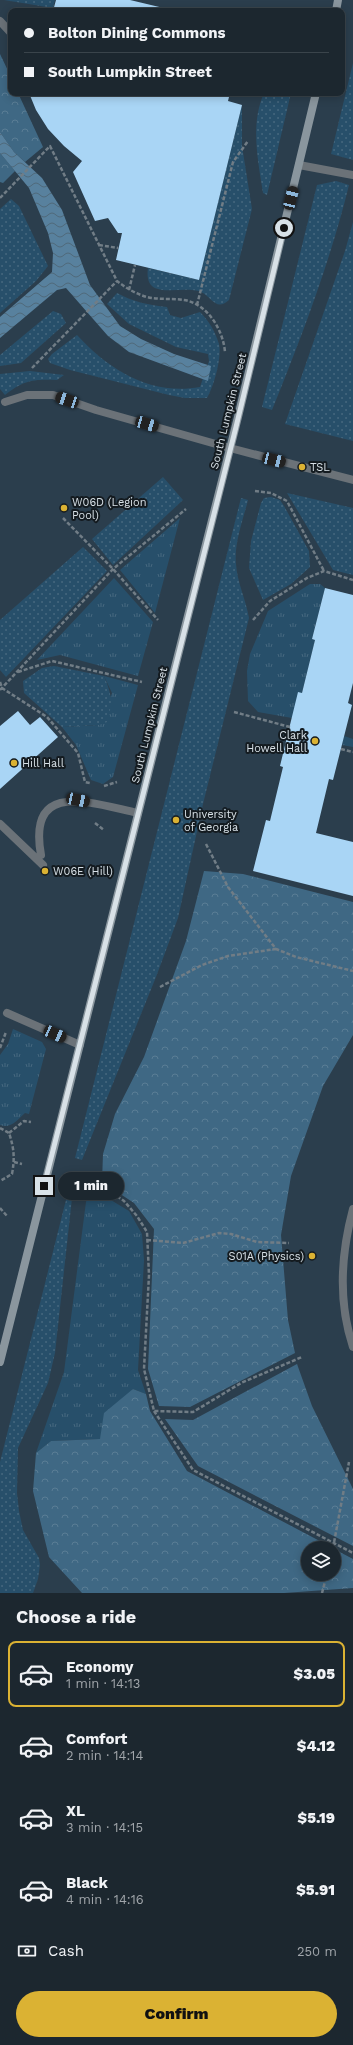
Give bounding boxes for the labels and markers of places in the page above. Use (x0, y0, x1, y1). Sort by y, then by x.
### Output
place label: TSL (310, 461, 330, 474)
marker: TSL (297, 462, 307, 472)
place label: W06D (Legion Pool) (72, 496, 146, 522)
marker: W06D (Legion Pool) (59, 503, 69, 513)
place label: Clark Howell Hall (246, 729, 308, 755)
marker: Clark Howell Hall (310, 736, 320, 746)
place label: Hill Hall (22, 757, 65, 770)
marker: Hill Hall (9, 758, 19, 768)
place label: University of Georgia (184, 808, 238, 834)
marker: University of Georgia (171, 815, 181, 825)
place label: W06E (Hill) (53, 865, 113, 878)
marker: W06E (Hill) (40, 866, 50, 876)
place label: S01A (Physics) (229, 1250, 304, 1263)
marker: S01A (Physics) (307, 1251, 317, 1261)

